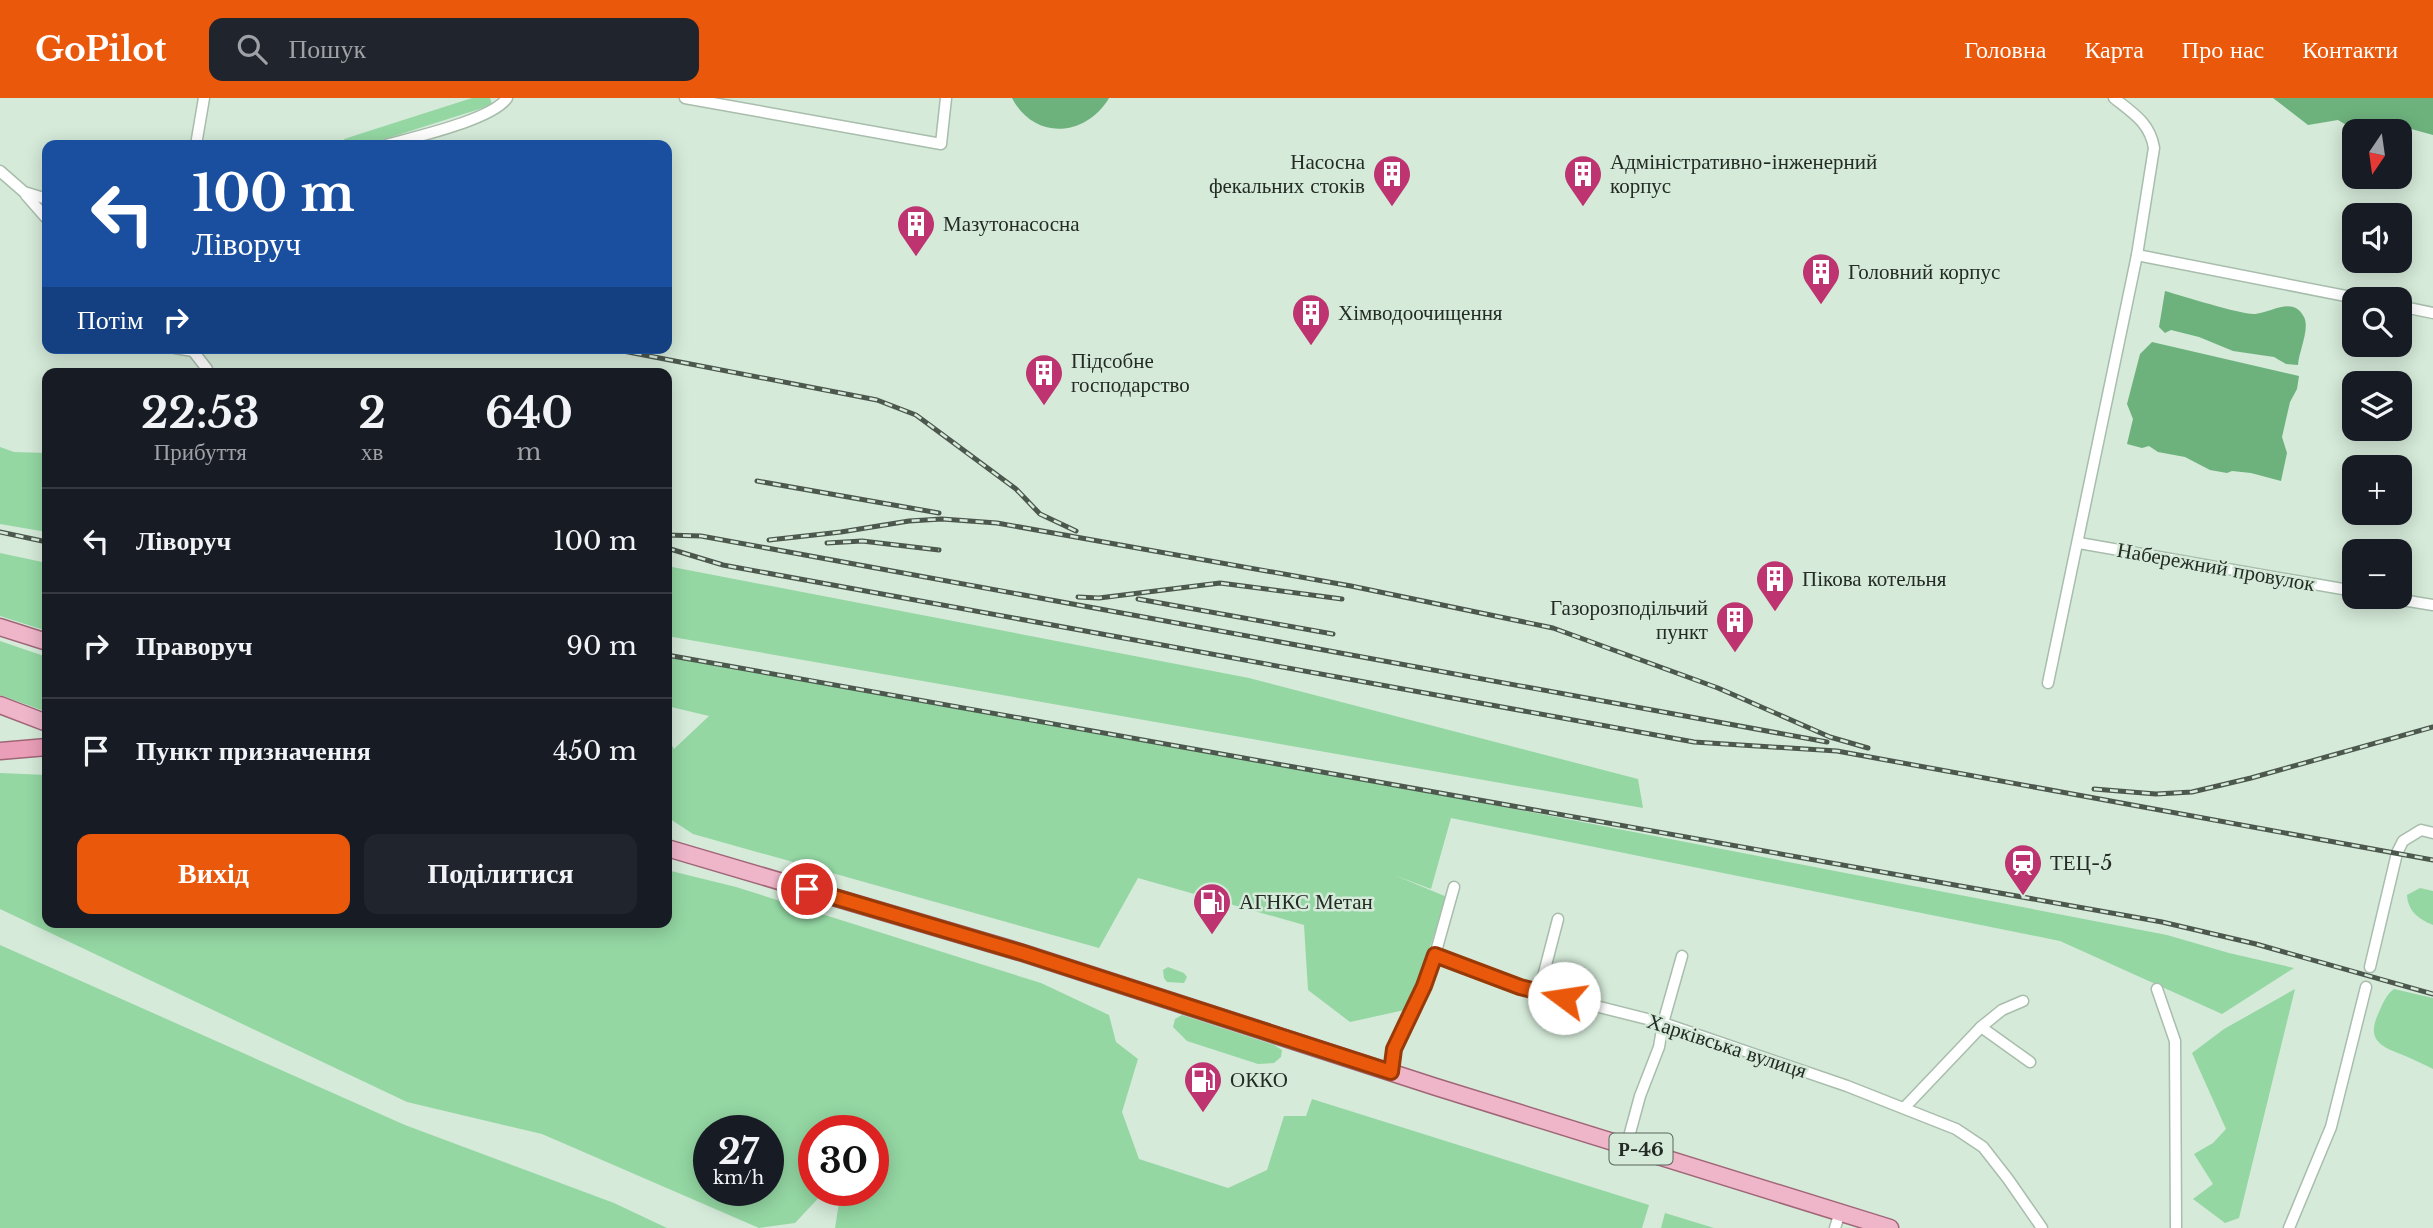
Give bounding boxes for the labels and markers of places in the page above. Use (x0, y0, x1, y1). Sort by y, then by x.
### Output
place label: Насосна фекальних стоків (1209, 149, 1366, 199)
place label: Адміністративно-інженерний корпус (1610, 149, 1877, 199)
building icon: Насосна фекальних стоків (1371, 153, 1413, 208)
building icon: Адміністративно-інженерний корпус (1562, 153, 1604, 208)
building icon: Мазутонасосна (895, 203, 937, 258)
place label: Мазутонасосна (943, 211, 1080, 237)
building icon: Головний корпус (1800, 251, 1842, 306)
place label: Головний корпус (1848, 259, 2000, 285)
building icon: Хімводоочищення (1290, 292, 1332, 347)
place label: Хімводоочищення (1338, 300, 1503, 326)
place label: Підсобне господарство (1071, 348, 1190, 398)
building icon: Підсобне господарство (1023, 352, 1065, 407)
building icon: Пікова котельня (1754, 558, 1796, 613)
place label: Пікова котельня (1802, 566, 1947, 592)
place label: Газорозподільчий пункт (1550, 595, 1708, 645)
building icon: Газорозподільчий пункт (1714, 599, 1756, 654)
station icon: ТЕЦ-5 (2002, 842, 2044, 897)
place label: ТЕЦ-5 (2050, 850, 2112, 876)
pin (777, 859, 837, 919)
fuel station icon: АГНКС Метан (1191, 881, 1233, 936)
place label: АГНКС Метан (1239, 889, 1373, 915)
fuel station icon: ОККО (1182, 1059, 1224, 1114)
place label: ОККО (1230, 1067, 1288, 1093)

